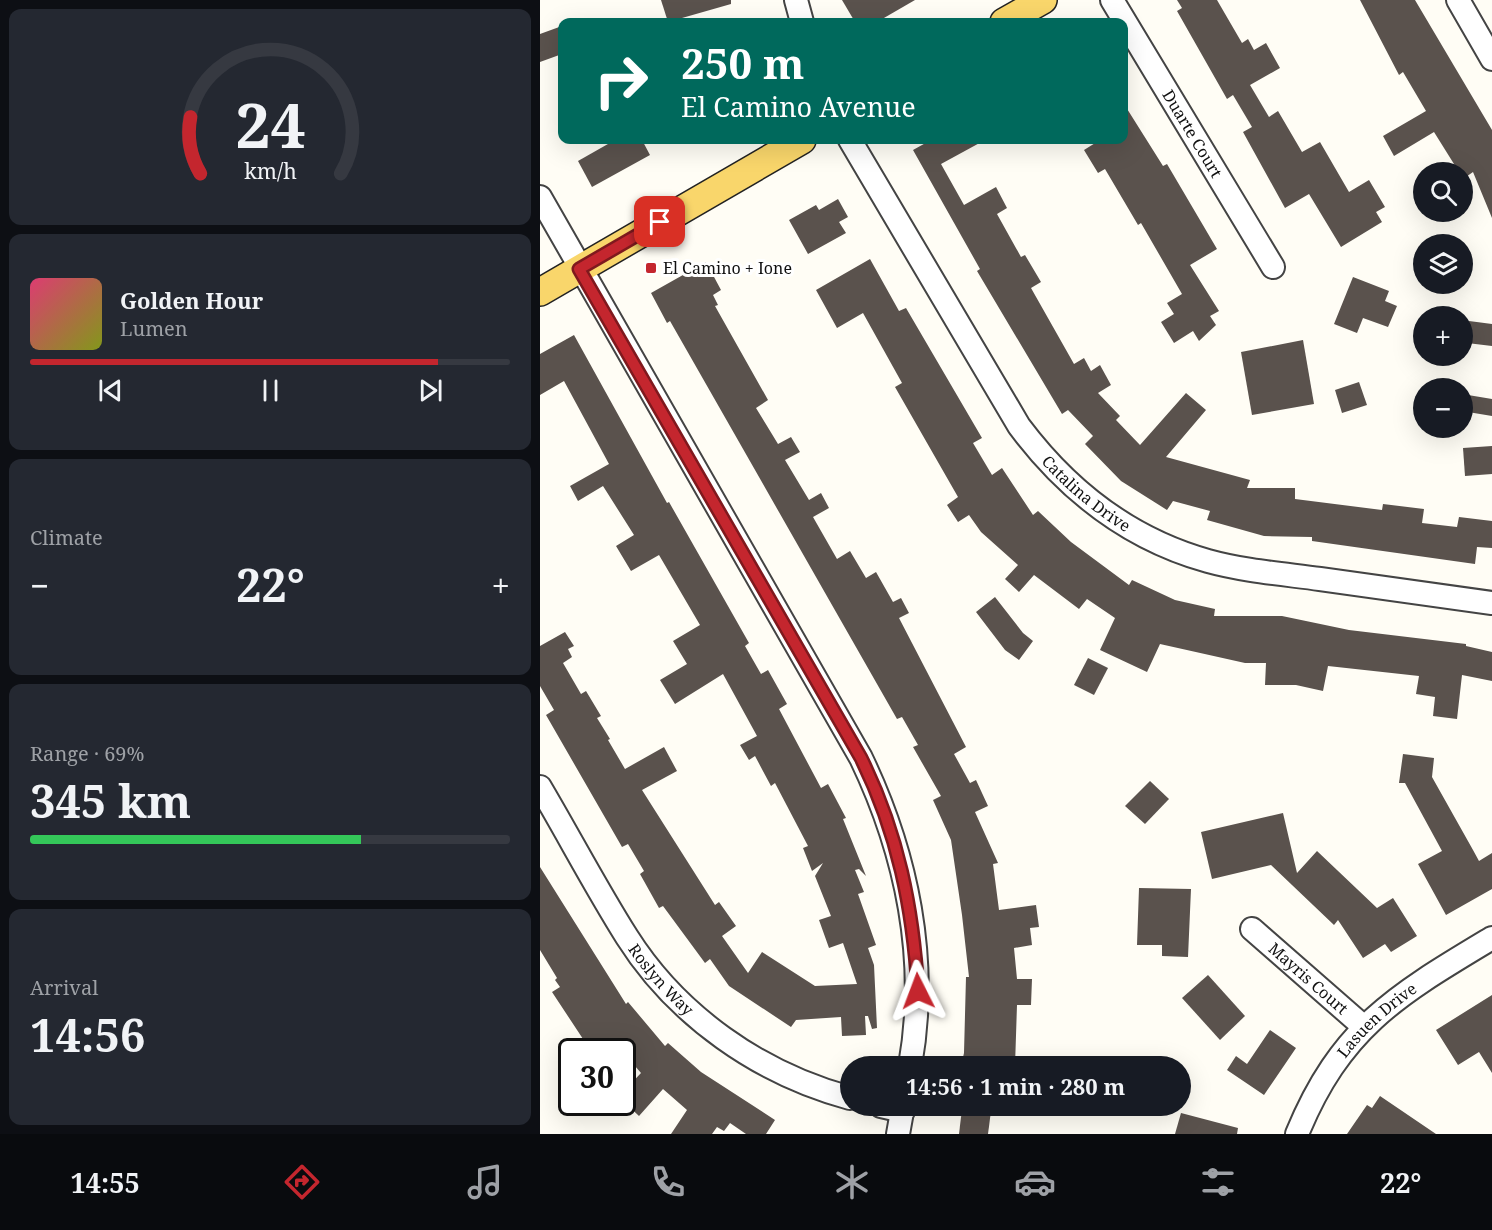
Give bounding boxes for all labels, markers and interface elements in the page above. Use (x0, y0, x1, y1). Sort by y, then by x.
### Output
text: 250 m (681, 34, 805, 91)
icon: right (582, 42, 660, 120)
text: 24 (235, 81, 305, 166)
street label: Duarte Court (1158, 85, 1228, 182)
text: El Camino Avenue (681, 88, 916, 125)
text: km/h (244, 156, 297, 185)
map controls (1413, 162, 1473, 438)
button: search (1413, 162, 1473, 222)
pin (634, 196, 685, 247)
icon: arrive (643, 205, 676, 238)
button: layers (1413, 234, 1473, 294)
place label: El Camino + Ione (663, 257, 792, 279)
marker: El Camino + Ione (644, 261, 658, 275)
text: Golden Hour (120, 285, 263, 315)
button: + (1413, 306, 1473, 366)
text: Lumen (120, 315, 188, 342)
icon: previous (94, 374, 127, 407)
icon: pause (254, 374, 287, 407)
icon: next (414, 374, 447, 407)
button: − (1413, 378, 1473, 438)
street label: Catalina Drive (1037, 450, 1135, 537)
text: Climate (30, 524, 103, 551)
text: 22° (236, 554, 305, 615)
text: − (30, 563, 49, 608)
text: + (492, 563, 510, 608)
text: Range · 69% (30, 740, 144, 767)
text: 345 km (30, 770, 191, 831)
street label: Mayris Court (1264, 937, 1353, 1020)
street label: Roslyn Way (624, 939, 699, 1021)
position arrow (886, 959, 950, 1023)
text: Arrival (30, 974, 98, 1001)
street label: Lasuen Drive (1332, 978, 1421, 1062)
text: 14:56 (30, 1004, 145, 1065)
speed limit sign: 30 (558, 1038, 636, 1116)
text: 14:56 · 1 min · 280 m (906, 1071, 1125, 1101)
icon: directions (281, 1161, 323, 1203)
icon: music (464, 1161, 506, 1203)
icon: phone (647, 1161, 689, 1203)
icon: climate (831, 1161, 873, 1203)
icon: car (1014, 1161, 1056, 1203)
icon: filters (1197, 1161, 1239, 1203)
text: 14:55 (71, 1164, 140, 1201)
text: 22° (1380, 1164, 1421, 1201)

